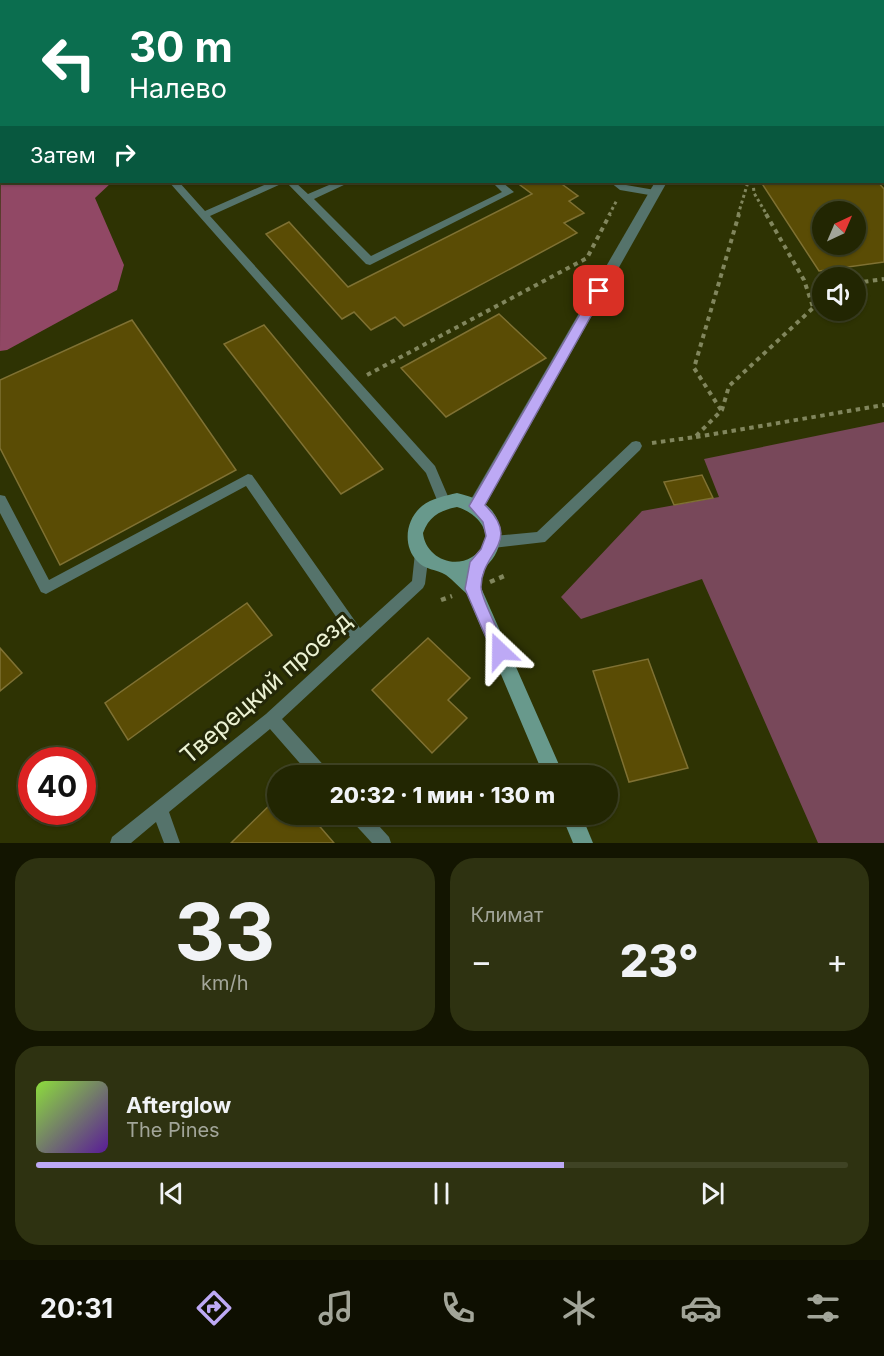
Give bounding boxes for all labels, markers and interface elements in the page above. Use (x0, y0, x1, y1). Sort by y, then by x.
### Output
text: 30 m (129, 21, 233, 72)
icon: left (30, 24, 108, 102)
text: Налево (129, 72, 227, 105)
icon: right (108, 138, 141, 171)
text: Затем (30, 142, 96, 168)
north arrow (812, 201, 866, 255)
map controls (812, 201, 866, 321)
pin (573, 265, 624, 316)
button: sound (812, 267, 866, 321)
icon: arrive (582, 274, 615, 307)
street label: Тверецкий проезд (174, 606, 357, 770)
position arrow (468, 619, 532, 683)
speed limit sign: 40 (18, 747, 96, 825)
text: 20:32 · 1 мин · 130 m (330, 782, 555, 808)
text: 33 (174, 884, 275, 979)
text: Климат (471, 903, 543, 927)
text: 23° (620, 933, 699, 988)
text: − (471, 941, 492, 981)
text: + (826, 941, 848, 981)
text: km/h (201, 971, 249, 995)
text: Afterglow (126, 1092, 231, 1118)
text: The Pines (126, 1118, 220, 1142)
icon: previous (155, 1177, 188, 1210)
icon: pause (425, 1177, 458, 1210)
icon: next (696, 1177, 729, 1210)
icon: directions (193, 1287, 235, 1329)
icon: music (315, 1287, 357, 1329)
icon: phone (437, 1287, 479, 1329)
icon: climate (558, 1287, 600, 1329)
icon: car (680, 1287, 722, 1329)
icon: filters (802, 1287, 844, 1329)
text: 20:31 (40, 1292, 113, 1325)

